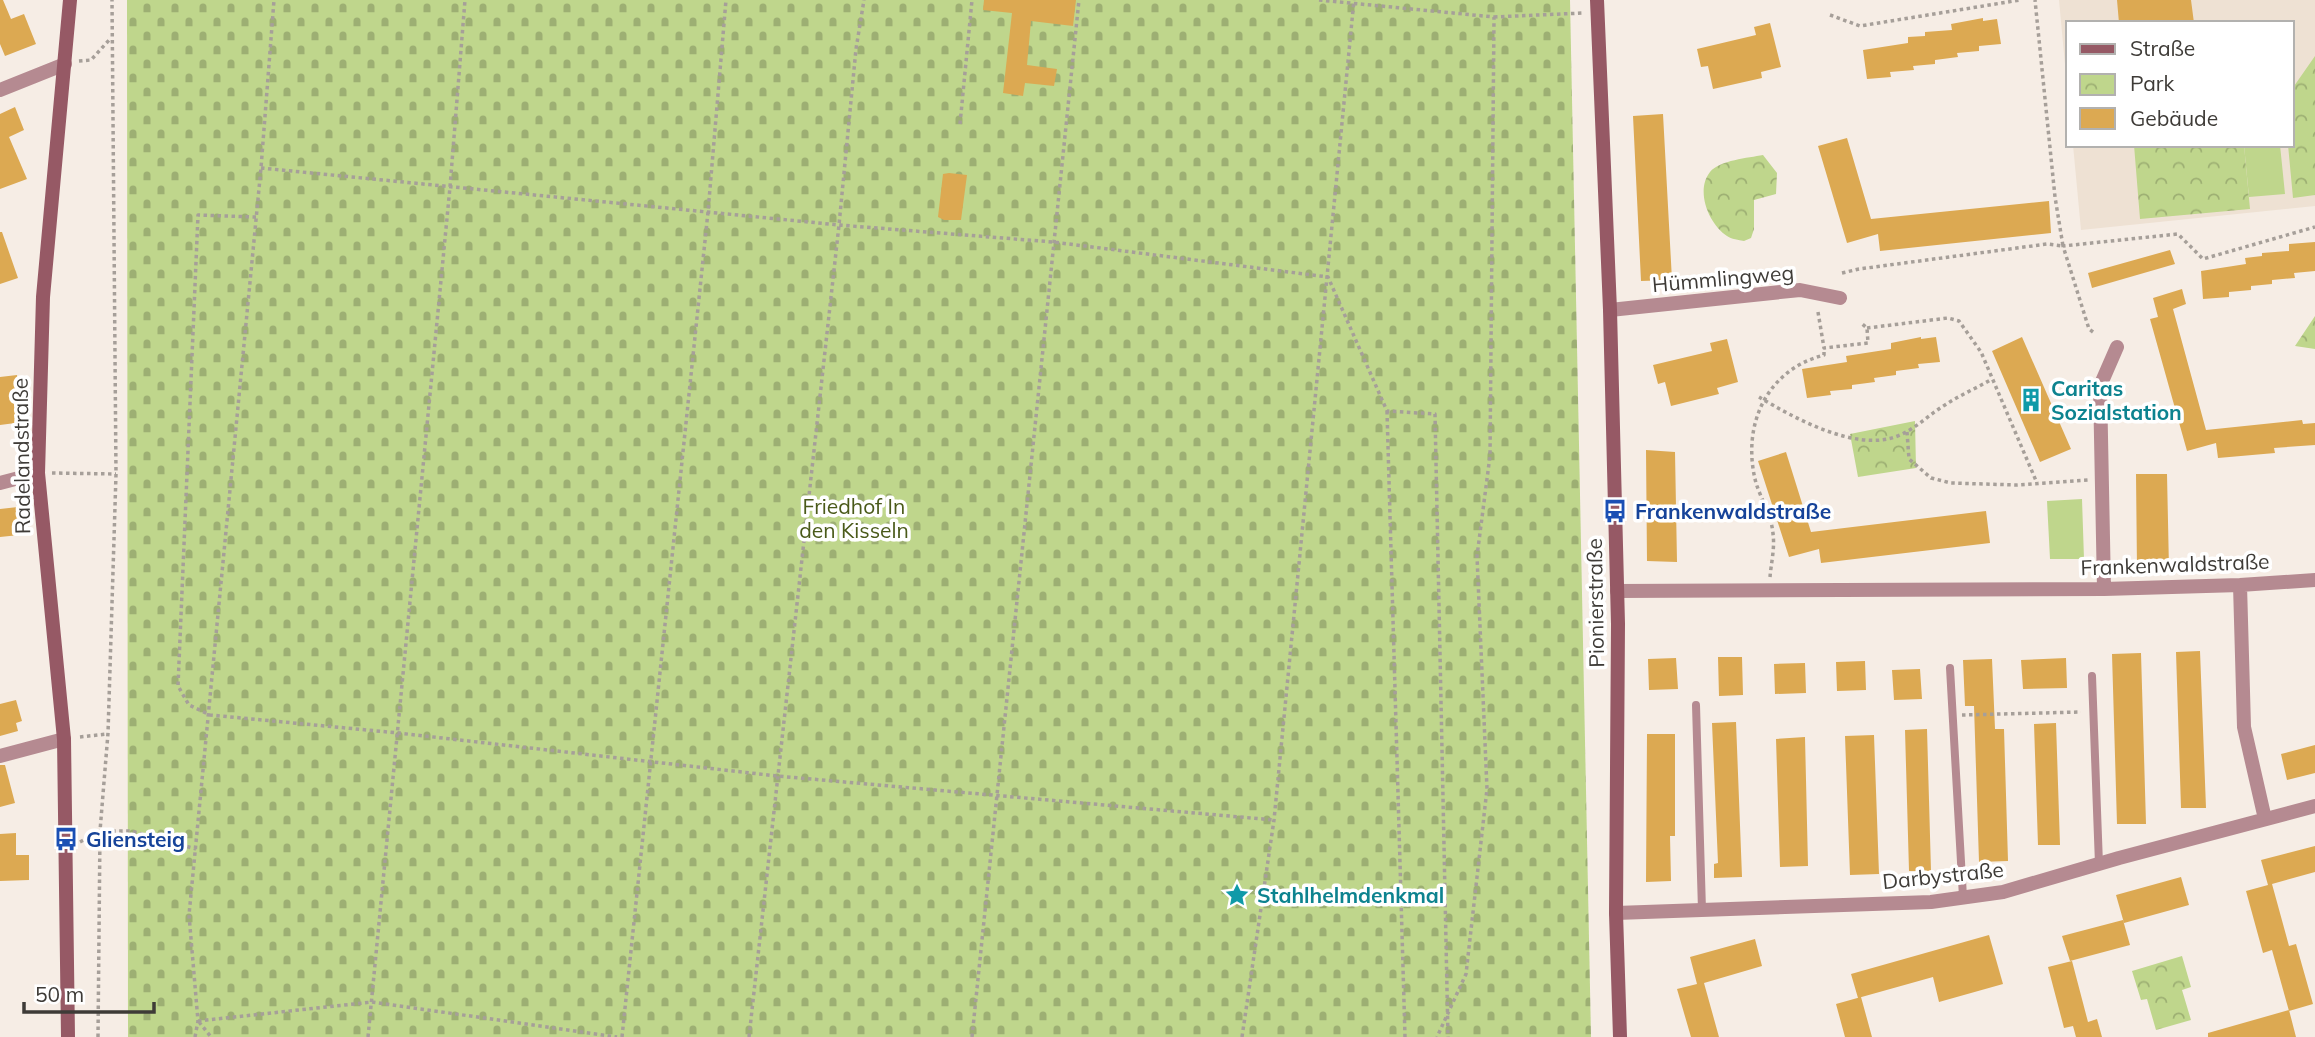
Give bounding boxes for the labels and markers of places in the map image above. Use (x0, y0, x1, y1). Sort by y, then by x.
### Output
place label: Caritas Sozialstation (2051, 375, 2182, 425)
building icon: Caritas Sozialstation (2017, 386, 2045, 414)
bus stop icon: Frankenwaldstraße (1601, 497, 1629, 525)
place label: Frankenwaldstraße (1635, 498, 1831, 524)
bus stop icon: Gliensteig (52, 825, 80, 853)
place label: Gliensteig (86, 826, 185, 852)
place icon: Stahlhelmdenkmal (1223, 881, 1251, 909)
place label: Stahlhelmdenkmal (1257, 882, 1444, 908)

